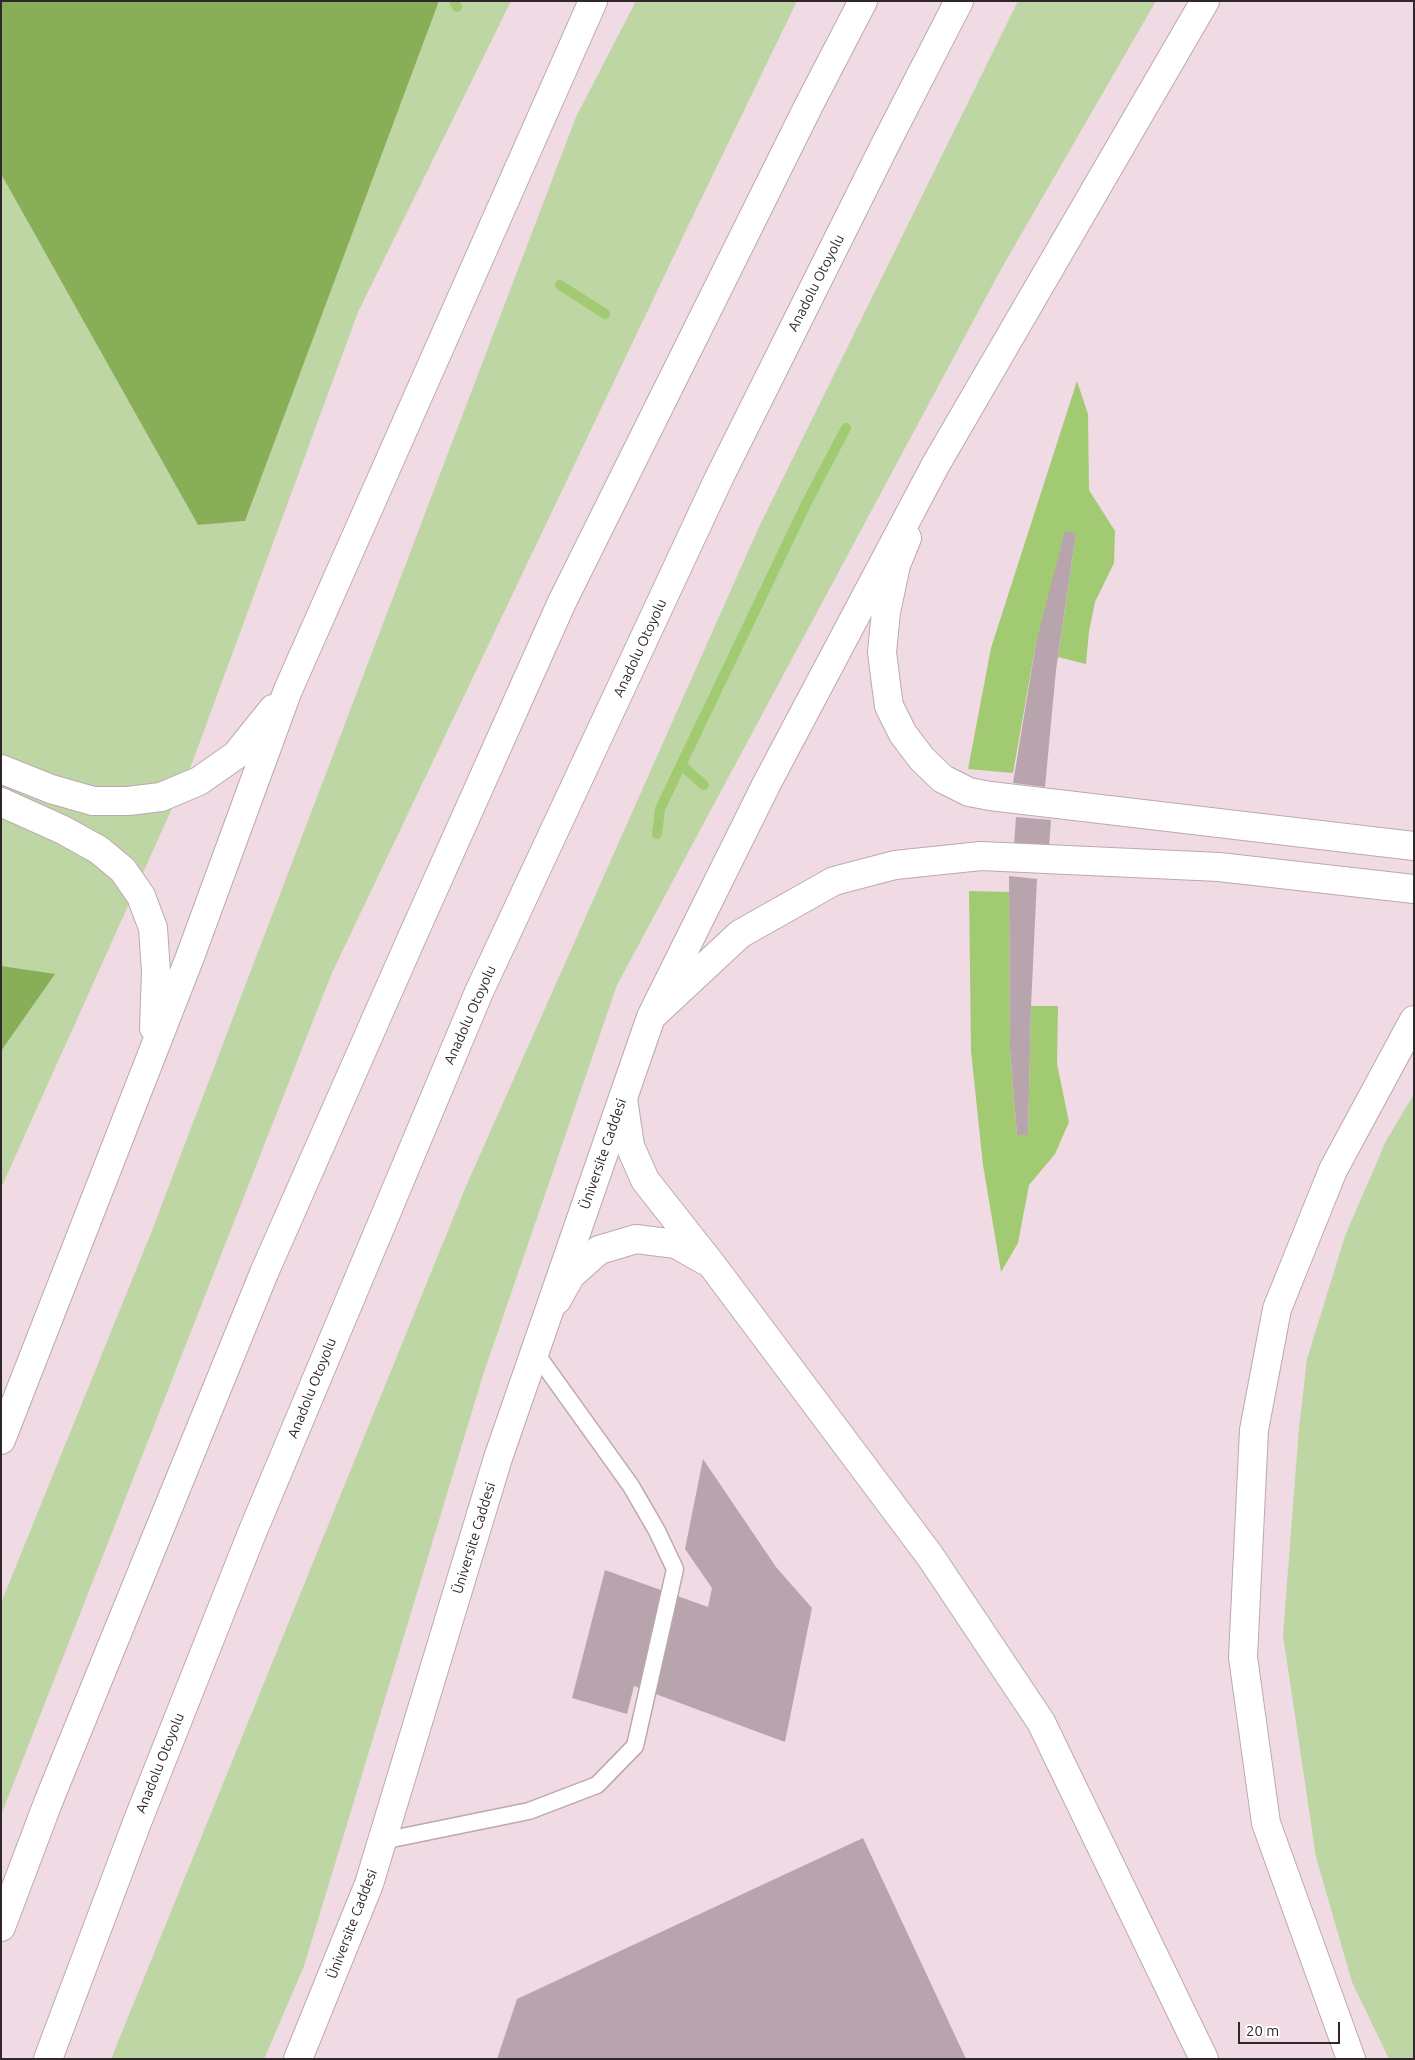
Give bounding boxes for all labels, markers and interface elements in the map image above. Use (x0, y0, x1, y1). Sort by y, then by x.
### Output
street label: Anadolu Otoyolu (784, 232, 848, 334)
street label: Anadolu Otoyolu (610, 596, 670, 700)
street label: Anadolu Otoyolu (441, 963, 499, 1067)
street label: Üniversite Caddesi (576, 1096, 630, 1212)
street label: Anadolu Otoyolu (284, 1335, 340, 1441)
street label: Üniversite Caddesi (449, 1480, 499, 1596)
street label: Anadolu Otoyolu (132, 1710, 188, 1816)
street label: Üniversite Caddesi (323, 1867, 381, 1981)
scale bar (1240, 2012, 1342, 2044)
text: 20 m (1246, 2022, 1279, 2039)

